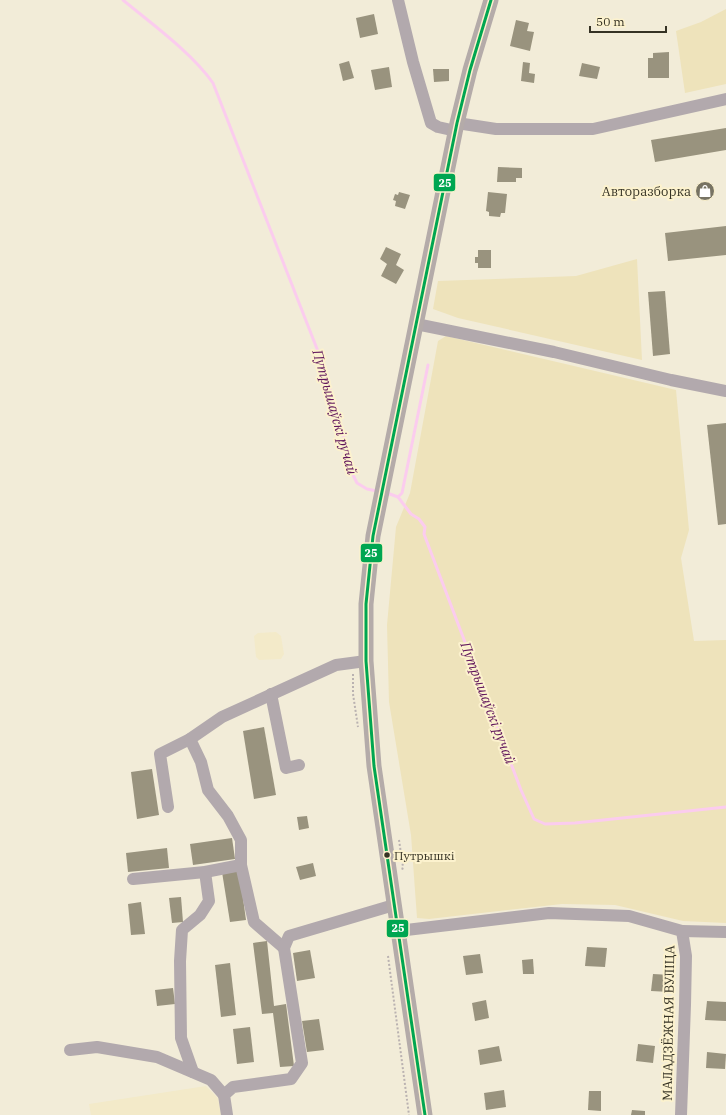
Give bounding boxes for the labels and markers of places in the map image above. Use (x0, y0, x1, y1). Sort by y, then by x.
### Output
shop icon: Авторазборка (694, 180, 716, 202)
place label: Авторазборка (602, 183, 691, 200)
place label: Путрышкі (394, 848, 455, 863)
marker: Путрышкі (382, 850, 392, 860)

